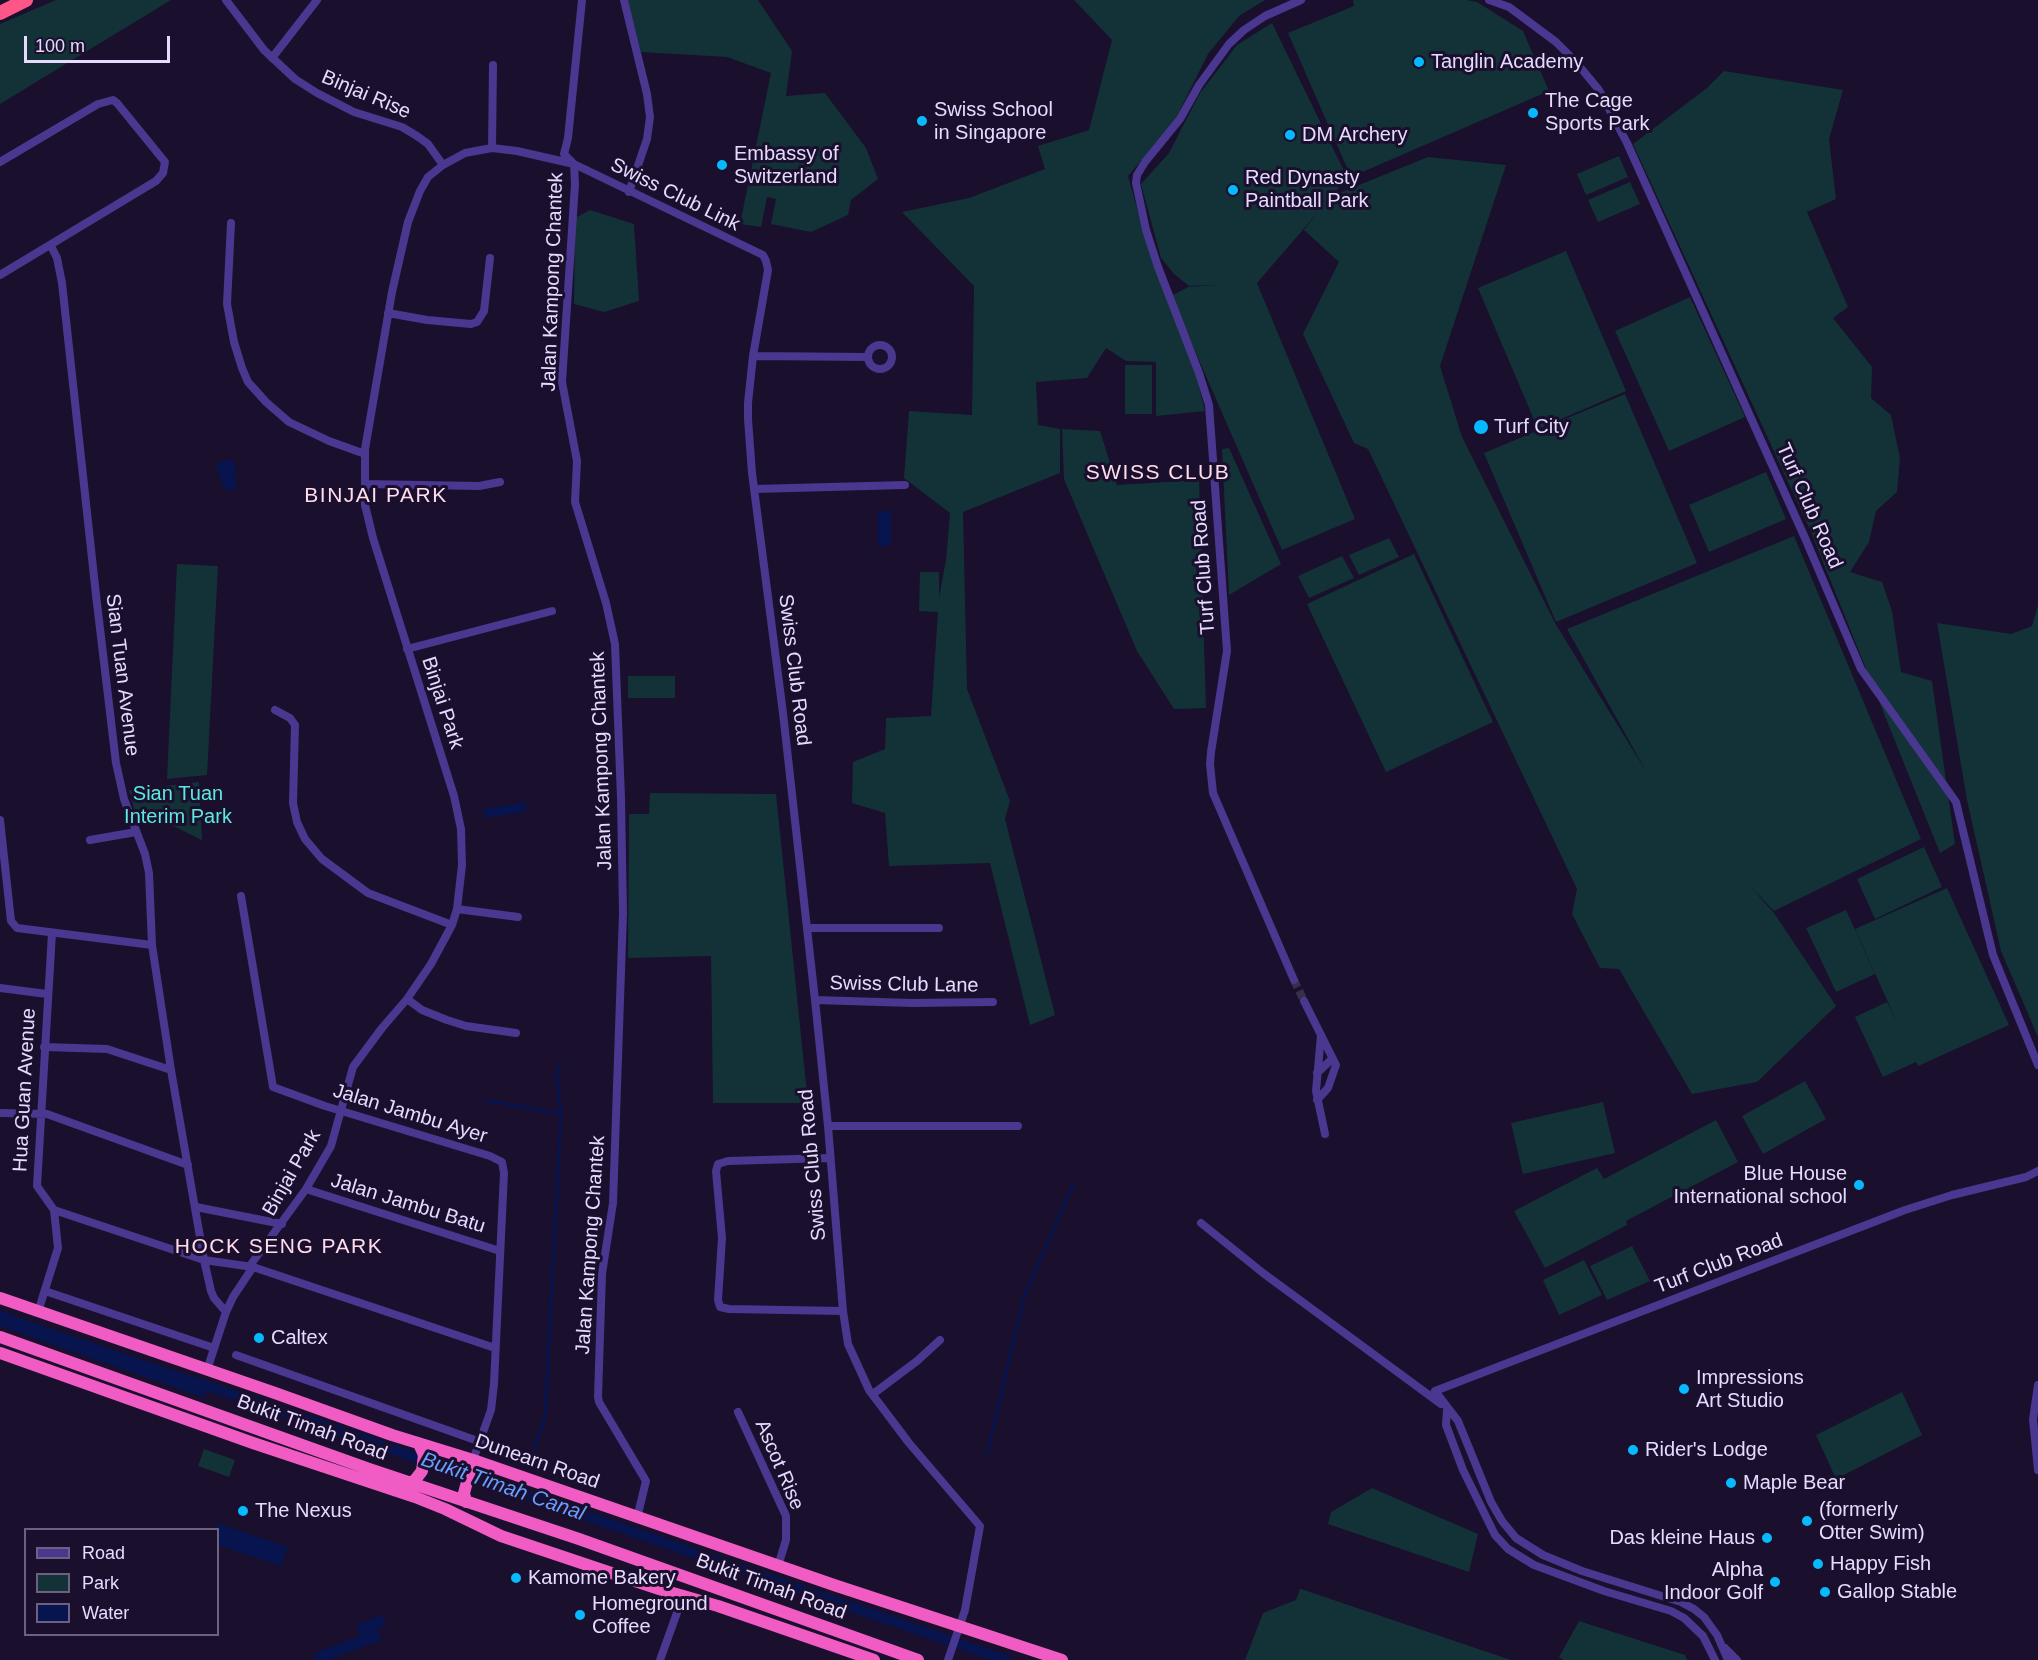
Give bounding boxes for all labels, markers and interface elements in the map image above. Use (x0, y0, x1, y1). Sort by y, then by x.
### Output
scale bar (27, 24, 172, 62)
text: 100 m (35, 36, 85, 56)
place label: Tanglin Academy (1431, 50, 1583, 74)
marker: Tanglin Academy (1412, 55, 1426, 69)
street label: Binjai Rise (318, 65, 414, 125)
place label: The Cage Sports Park (1545, 89, 1649, 136)
place label: Swiss School in Singapore (934, 98, 1053, 145)
marker: The Cage Sports Park (1526, 106, 1540, 120)
marker: Swiss School in Singapore (915, 114, 929, 128)
place label: DM Archery (1302, 123, 1408, 147)
marker: DM Archery (1283, 128, 1297, 142)
place label: Embassy of Switzerland (734, 142, 838, 189)
street label: Swiss Club Link (606, 153, 744, 237)
marker: Embassy of Switzerland (715, 158, 729, 172)
place label: Red Dynasty Paintball Park (1245, 166, 1368, 213)
street label: Jalan Kampong Chantek (537, 172, 569, 392)
marker: Red Dynasty Paintball Park (1226, 183, 1240, 197)
place label: Turf City (1494, 415, 1569, 439)
marker: Turf City (1472, 418, 1490, 436)
street label: Turf Club Road (1771, 440, 1847, 572)
district label: SWISS CLUB (1086, 460, 1230, 486)
district label: BINJAI PARK (304, 483, 448, 509)
street label: Turf Club Road (1187, 499, 1221, 635)
street label: Sian Tuan Avenue (100, 592, 144, 758)
street label: Swiss Club Road (773, 593, 815, 747)
street label: Jalan Kampong Chantek (586, 651, 618, 871)
street label: Binjai Park (416, 654, 468, 752)
park label: Sian Tuan Interim Park (124, 782, 232, 829)
street label: Swiss Club Lane (829, 972, 979, 998)
street label: Hua Guan Avenue (9, 1007, 41, 1173)
street label: Jalan Jambu Ayer (330, 1079, 490, 1149)
street label: Swiss Club Road (794, 1088, 832, 1242)
street label: Binjai Park (258, 1126, 326, 1220)
street label: Jalan Kampong Chantek (571, 1135, 611, 1355)
place label: Blue House International school (1674, 1162, 1847, 1209)
street label: Jalan Jambu Batu (328, 1169, 488, 1239)
marker: Blue House International school (1852, 1178, 1866, 1192)
street label: Turf Club Road (1652, 1229, 1786, 1299)
district label: HOCK SENG PARK (175, 1234, 383, 1260)
place label: Caltex (271, 1326, 328, 1350)
marker: Caltex (252, 1331, 266, 1345)
place label: Impressions Art Studio (1696, 1366, 1804, 1413)
marker: Impressions Art Studio (1677, 1382, 1691, 1396)
street label: Bukit Timah Road (234, 1390, 390, 1466)
street label: Ascot Rise (749, 1416, 809, 1514)
street label: Dunearn Road (472, 1429, 602, 1495)
place label: Rider's Lodge (1645, 1438, 1768, 1462)
marker: Rider's Lodge (1626, 1443, 1640, 1457)
water label: Bukit Timah Canal (418, 1447, 588, 1527)
place label: Maple Bear (1743, 1471, 1845, 1495)
marker: Maple Bear (1724, 1476, 1738, 1490)
place label: (formerly Otter Swim) (1819, 1498, 1925, 1545)
place label: The Nexus (255, 1499, 352, 1523)
marker: The Nexus (236, 1504, 250, 1518)
marker: (formerly Otter Swim) (1800, 1514, 1814, 1528)
place label: Das kleine Haus (1609, 1526, 1755, 1550)
legend (24, 1528, 219, 1636)
marker: Das kleine Haus (1760, 1531, 1774, 1545)
text: Road (82, 1543, 125, 1563)
street label: Bukit Timah Road (693, 1549, 849, 1625)
place label: Happy Fish (1830, 1552, 1931, 1576)
marker: Happy Fish (1811, 1557, 1825, 1571)
place label: Alpha Indoor Golf (1664, 1558, 1763, 1605)
place label: Kamome Bakery (528, 1566, 676, 1590)
marker: Kamome Bakery (509, 1571, 523, 1585)
text: Park (82, 1573, 119, 1593)
marker: Alpha Indoor Golf (1768, 1575, 1782, 1589)
place label: Gallop Stable (1837, 1580, 1957, 1604)
marker: Gallop Stable (1818, 1585, 1832, 1599)
place label: Homeground Coffee (592, 1592, 708, 1639)
text: Water (82, 1603, 129, 1623)
marker: Homeground Coffee (573, 1608, 587, 1622)

